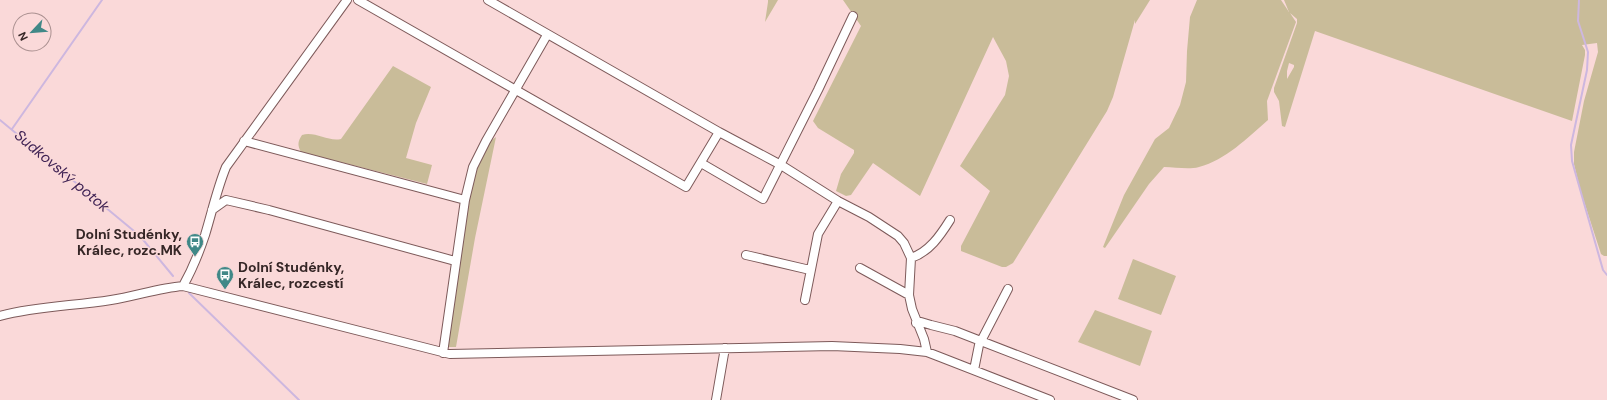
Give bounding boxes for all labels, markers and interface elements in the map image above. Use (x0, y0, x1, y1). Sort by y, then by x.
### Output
north arrow (12, 12, 52, 52)
text: N (15, 30, 31, 43)
water label: Sudkovský potok (10, 125, 114, 217)
place label: Dolní Studénky, Králec, rozc.MK (76, 225, 182, 259)
bus stop icon: Dolní Studénky, Králec, rozc.MK (185, 232, 205, 257)
place label: Dolní Studénky, Králec, rozcestí (238, 258, 344, 292)
bus stop icon: Dolní Studénky, Králec, rozcestí (215, 265, 235, 290)

